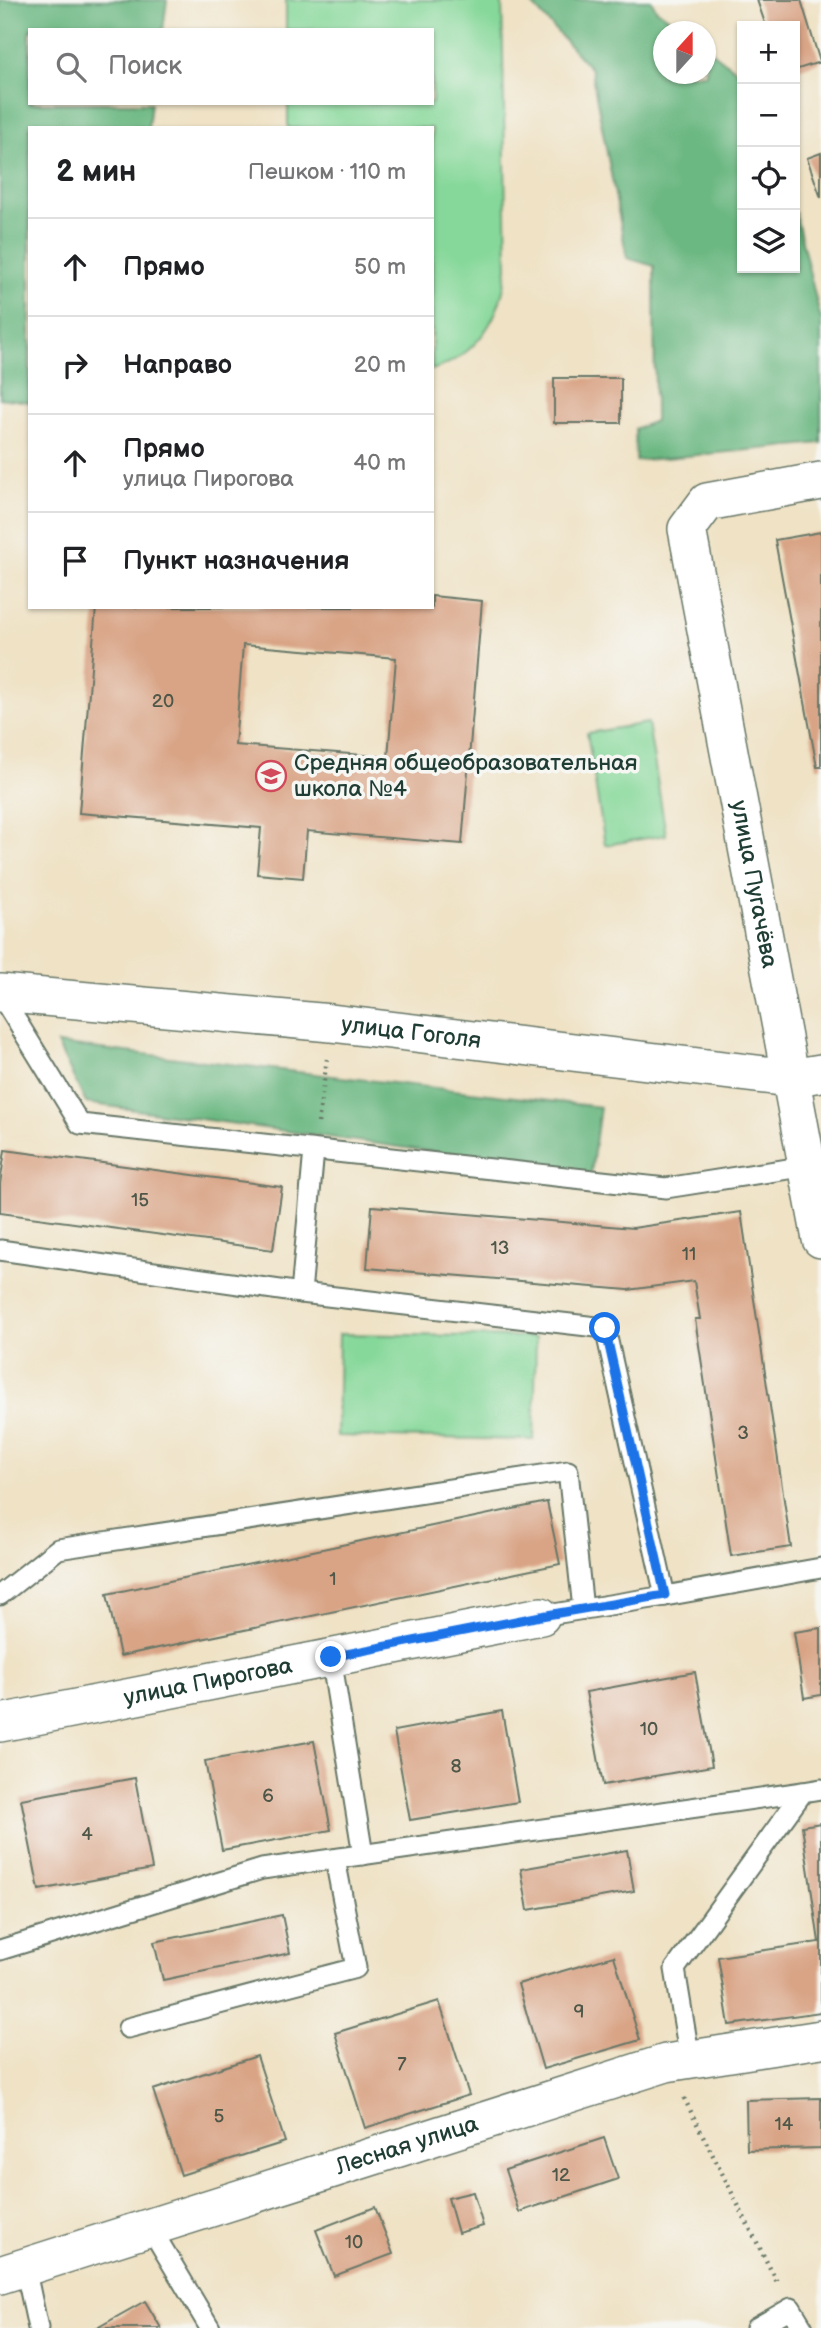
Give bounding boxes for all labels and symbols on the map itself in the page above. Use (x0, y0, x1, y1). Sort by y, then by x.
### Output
north arrow (653, 21, 716, 84)
house number: 20 (152, 690, 174, 713)
place label: Средняя общеобразовательная школа №4 (294, 749, 638, 803)
school or university icon: Средняя общеобразовательная школа №4 (254, 759, 288, 793)
street label: улица Пугачёва (725, 798, 784, 971)
street label: улица Гоголя (340, 1010, 483, 1055)
house number: 15 (131, 1189, 149, 1212)
house number: 13 (490, 1237, 510, 1260)
house number: 11 (682, 1243, 696, 1266)
route start (589, 1312, 620, 1343)
house number: 3 (737, 1422, 749, 1445)
house number: 1 (329, 1568, 337, 1591)
route end (315, 1641, 346, 1672)
street label: улица Пирогова (121, 1651, 295, 1712)
house number: 10 (640, 1718, 658, 1741)
house number: 8 (450, 1755, 462, 1778)
house number: 6 (262, 1785, 274, 1808)
house number: 4 (81, 1823, 93, 1846)
house number: 9 (574, 2001, 584, 2024)
house number: 7 (397, 2053, 407, 2076)
house number: 5 (214, 2105, 225, 2128)
street label: Лесная улица (331, 2110, 482, 2182)
house number: 14 (775, 2113, 794, 2136)
house number: 12 (552, 2164, 571, 2187)
house number: 10 (345, 2231, 363, 2254)

